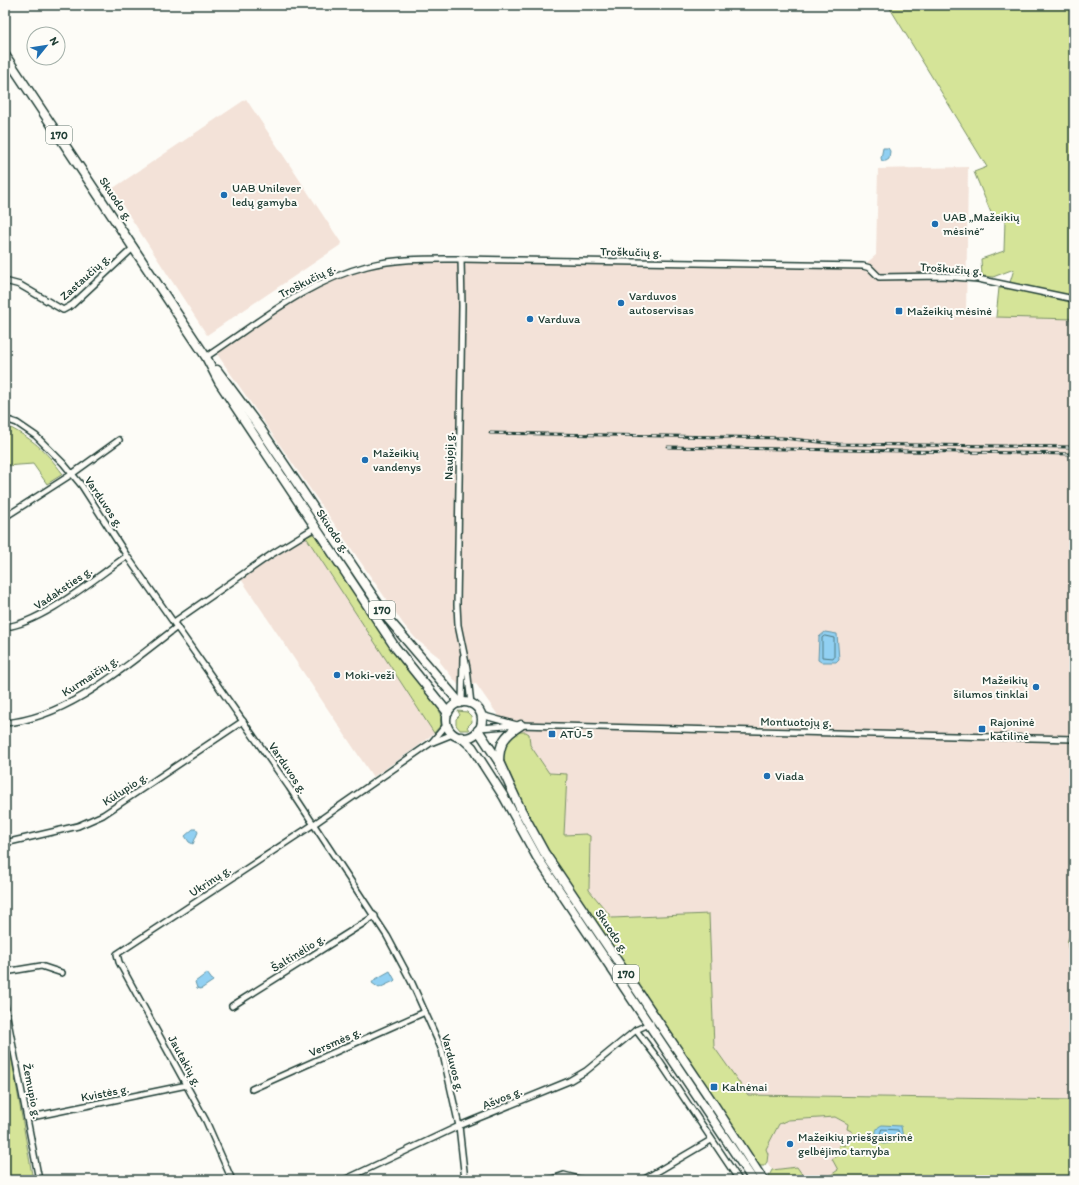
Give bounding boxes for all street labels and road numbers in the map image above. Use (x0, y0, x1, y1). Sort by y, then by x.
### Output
road number: 170 (46, 126, 72, 144)
street label: Skuodo g. (96, 174, 136, 224)
street label: Troškučių g. (600, 244, 662, 260)
street label: Zastaučių g. (57, 251, 113, 303)
street label: Troškučių g. (920, 260, 982, 278)
street label: Troškučių g. (276, 261, 338, 301)
street label: Naujoji g. (442, 432, 456, 480)
street label: Varduvos g. (82, 473, 126, 531)
street label: Skuodo g. (313, 506, 353, 556)
street label: Vadaksties g. (31, 563, 95, 613)
road number: 170 (369, 601, 395, 619)
street label: Kurmaičių g. (59, 653, 121, 699)
street label: Montuotojų g. (760, 714, 832, 730)
street label: Varduvos g. (266, 739, 310, 797)
street label: Kūlupio g. (100, 769, 150, 809)
street label: Ukrinų g. (186, 862, 234, 900)
street label: Skuodo g. (592, 906, 632, 956)
street label: Šaltinėlio g. (268, 931, 328, 975)
road number: 170 (613, 965, 639, 983)
street label: Versmės g. (307, 1024, 363, 1060)
street label: Jautakių g. (165, 1033, 205, 1089)
street label: Varduvos g. (439, 1033, 467, 1093)
street label: Žemupio g. (20, 1062, 44, 1120)
street label: Kvistės g. (80, 1081, 130, 1105)
street label: Ašvos g. (480, 1084, 524, 1112)

